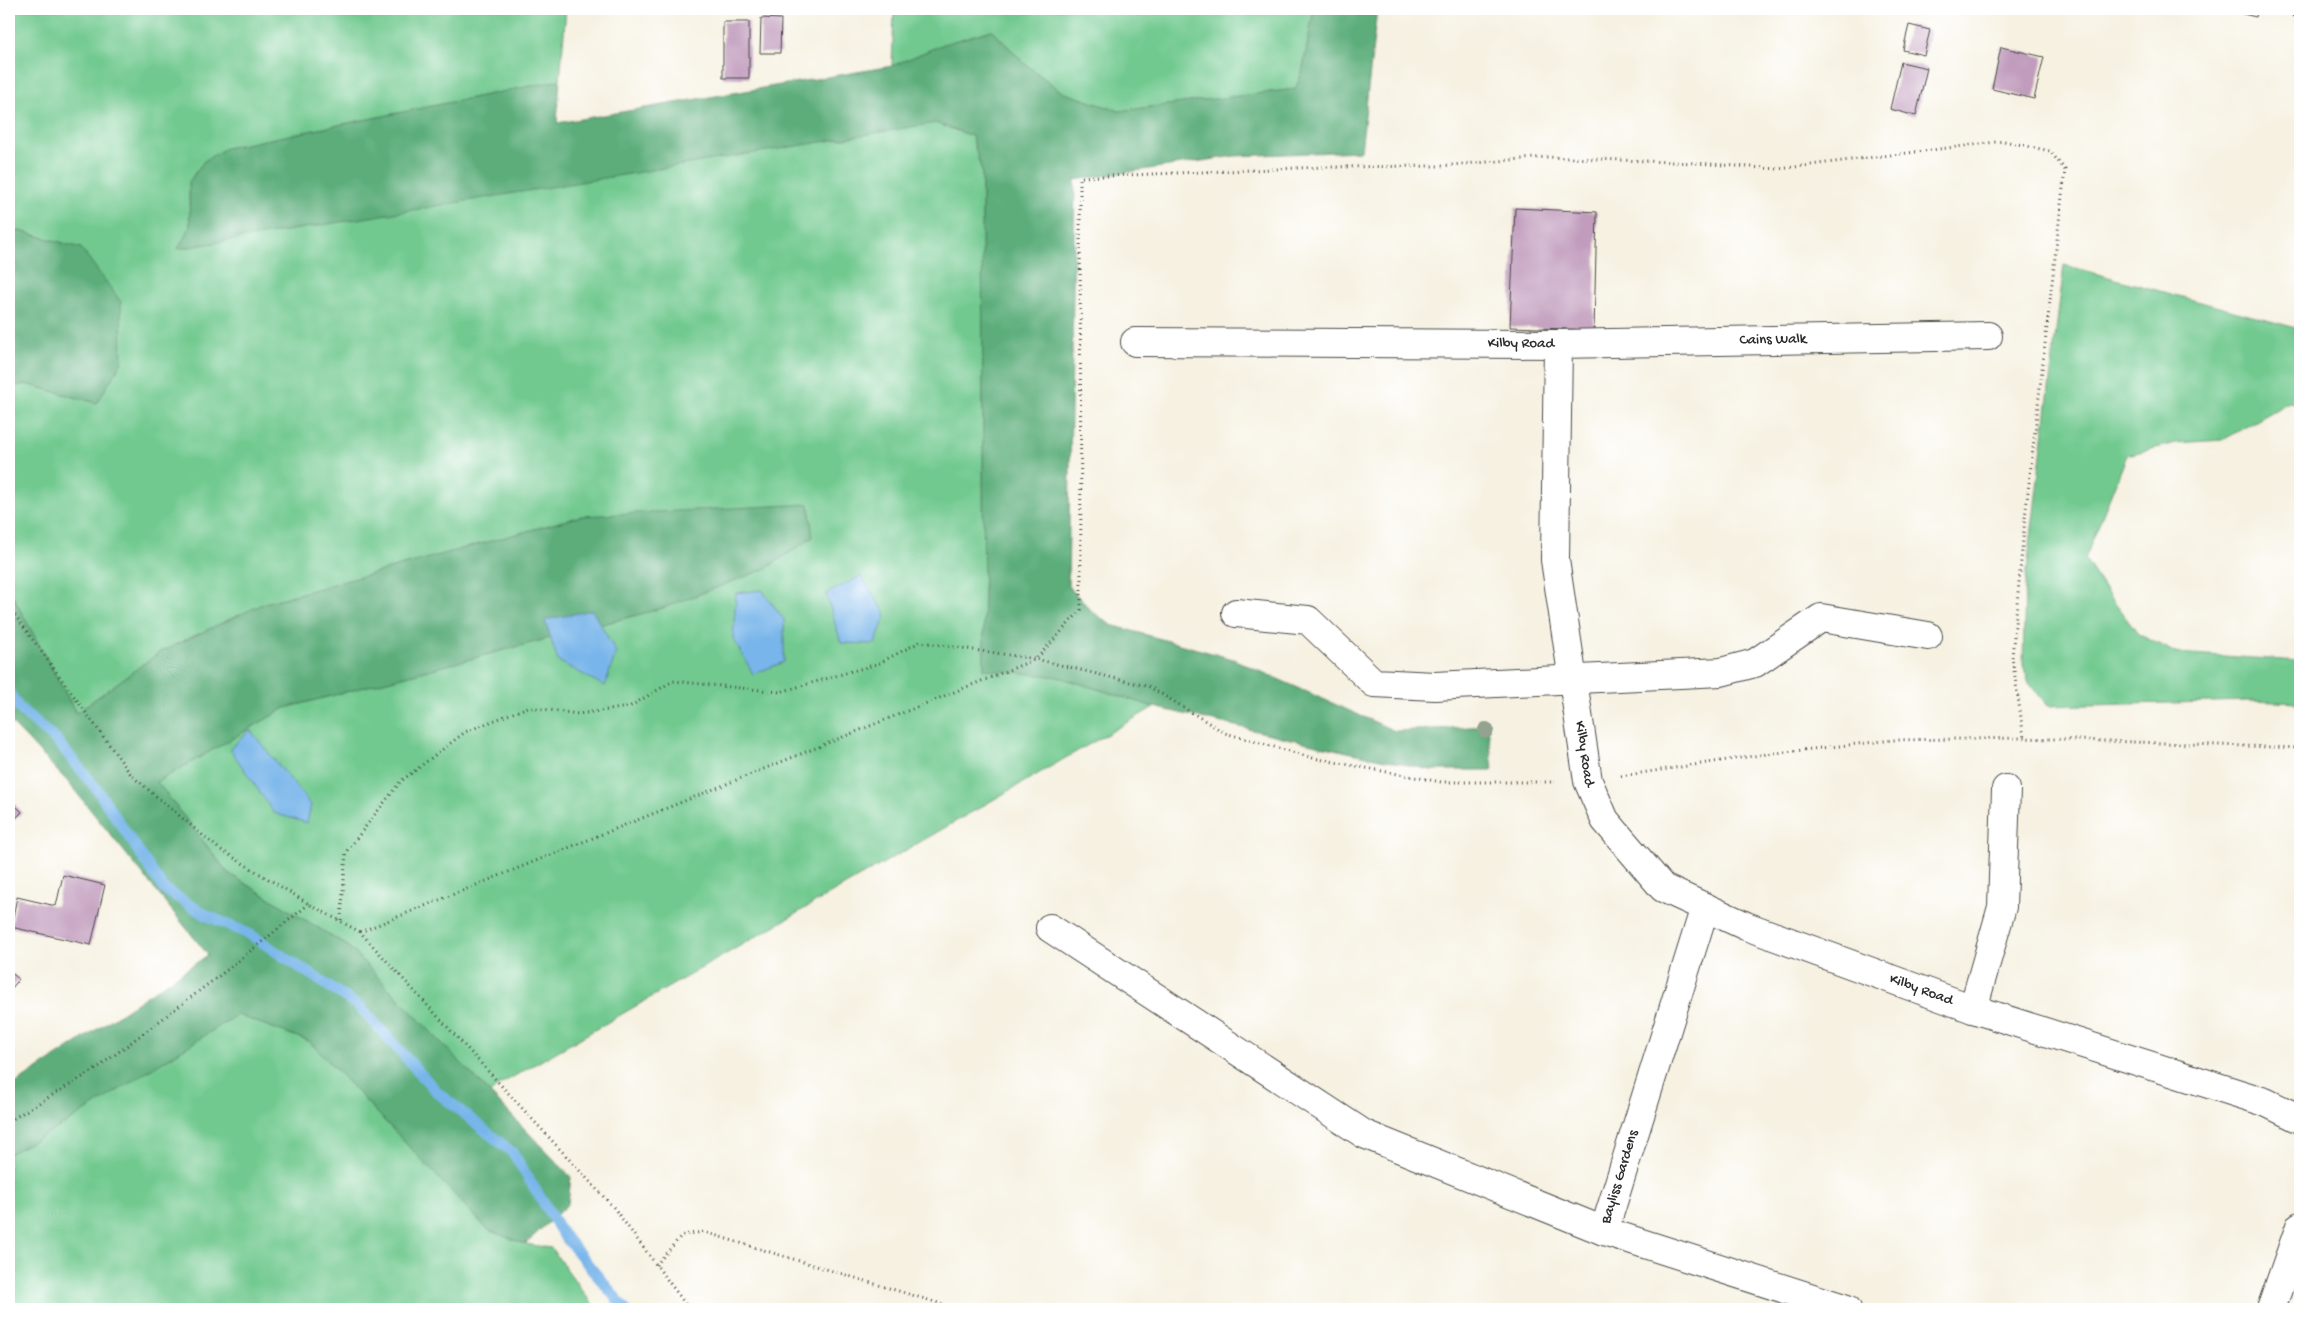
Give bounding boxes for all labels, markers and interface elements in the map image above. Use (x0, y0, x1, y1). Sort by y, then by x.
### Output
street label: Cains Walk (1739, 330, 1808, 350)
street label: Kilby Road (1488, 335, 1555, 353)
street label: Kilby Road (1570, 720, 1599, 791)
street label: Kilby Road (1887, 970, 1956, 1010)
street label: Bayliss Gardens (1597, 1128, 1643, 1227)

